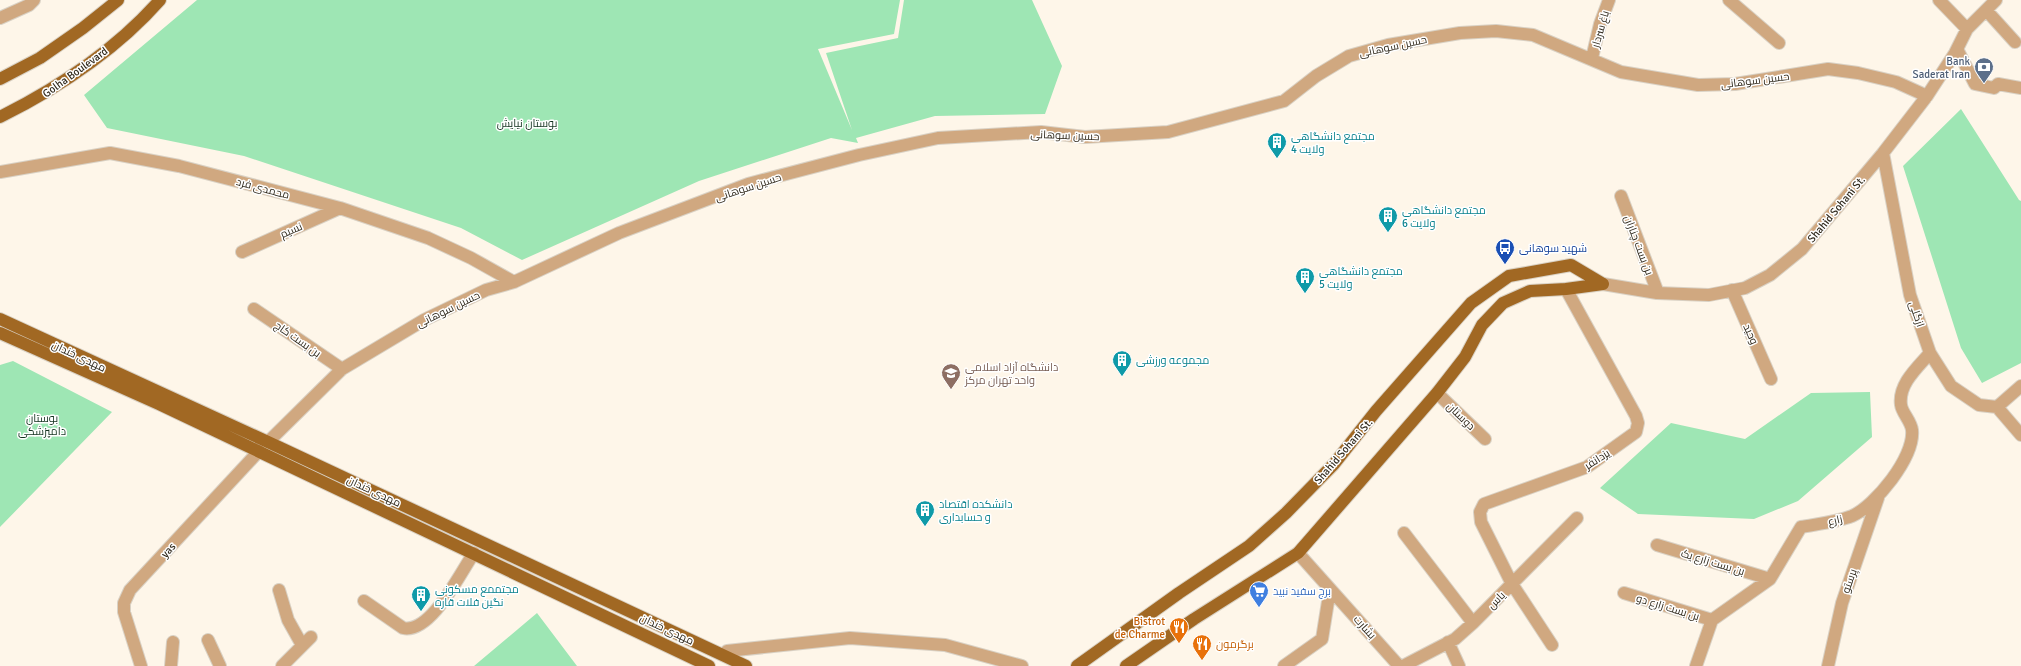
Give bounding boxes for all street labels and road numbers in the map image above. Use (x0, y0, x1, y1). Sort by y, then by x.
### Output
street label: باغ سردار (1589, 9, 1613, 50)
street label: حسین سوهانی (1358, 33, 1428, 60)
street label: Golha Boulevard (40, 44, 110, 100)
street label: حسین سوهانی (1720, 70, 1790, 91)
street label: حسین سوهانی (1030, 128, 1100, 143)
street label: حسین سوهانی (713, 171, 783, 204)
street label: Shahid Sohani St. (1805, 173, 1868, 245)
street label: محمدی فرد (235, 175, 291, 202)
street label: بن بست چناران (1621, 214, 1656, 277)
street label: نسیم (278, 220, 305, 242)
street label: حسین سوهانی (414, 288, 482, 330)
street label: ازگلی (1906, 300, 1927, 329)
street label: بن بست کاج (272, 319, 323, 361)
street label: وحید (1740, 322, 1761, 347)
street label: مهدی خندان (50, 338, 108, 375)
street label: دوستان (1444, 400, 1477, 433)
street label: Shahid Sohani St. (1311, 416, 1375, 487)
street label: یزدانفر (1581, 446, 1613, 473)
street label: مهدی خندان (345, 473, 403, 510)
street label: زارع (1826, 512, 1844, 529)
street label: yas (158, 540, 178, 560)
street label: بن بست زارع یک (1679, 547, 1746, 579)
street label: پرستو (1839, 567, 1860, 595)
street label: یاس (1485, 589, 1508, 612)
street label: بن بست زارع دو (1634, 592, 1701, 624)
street label: مهدی خندان (638, 611, 696, 648)
street label: بشارت (1351, 613, 1379, 642)

